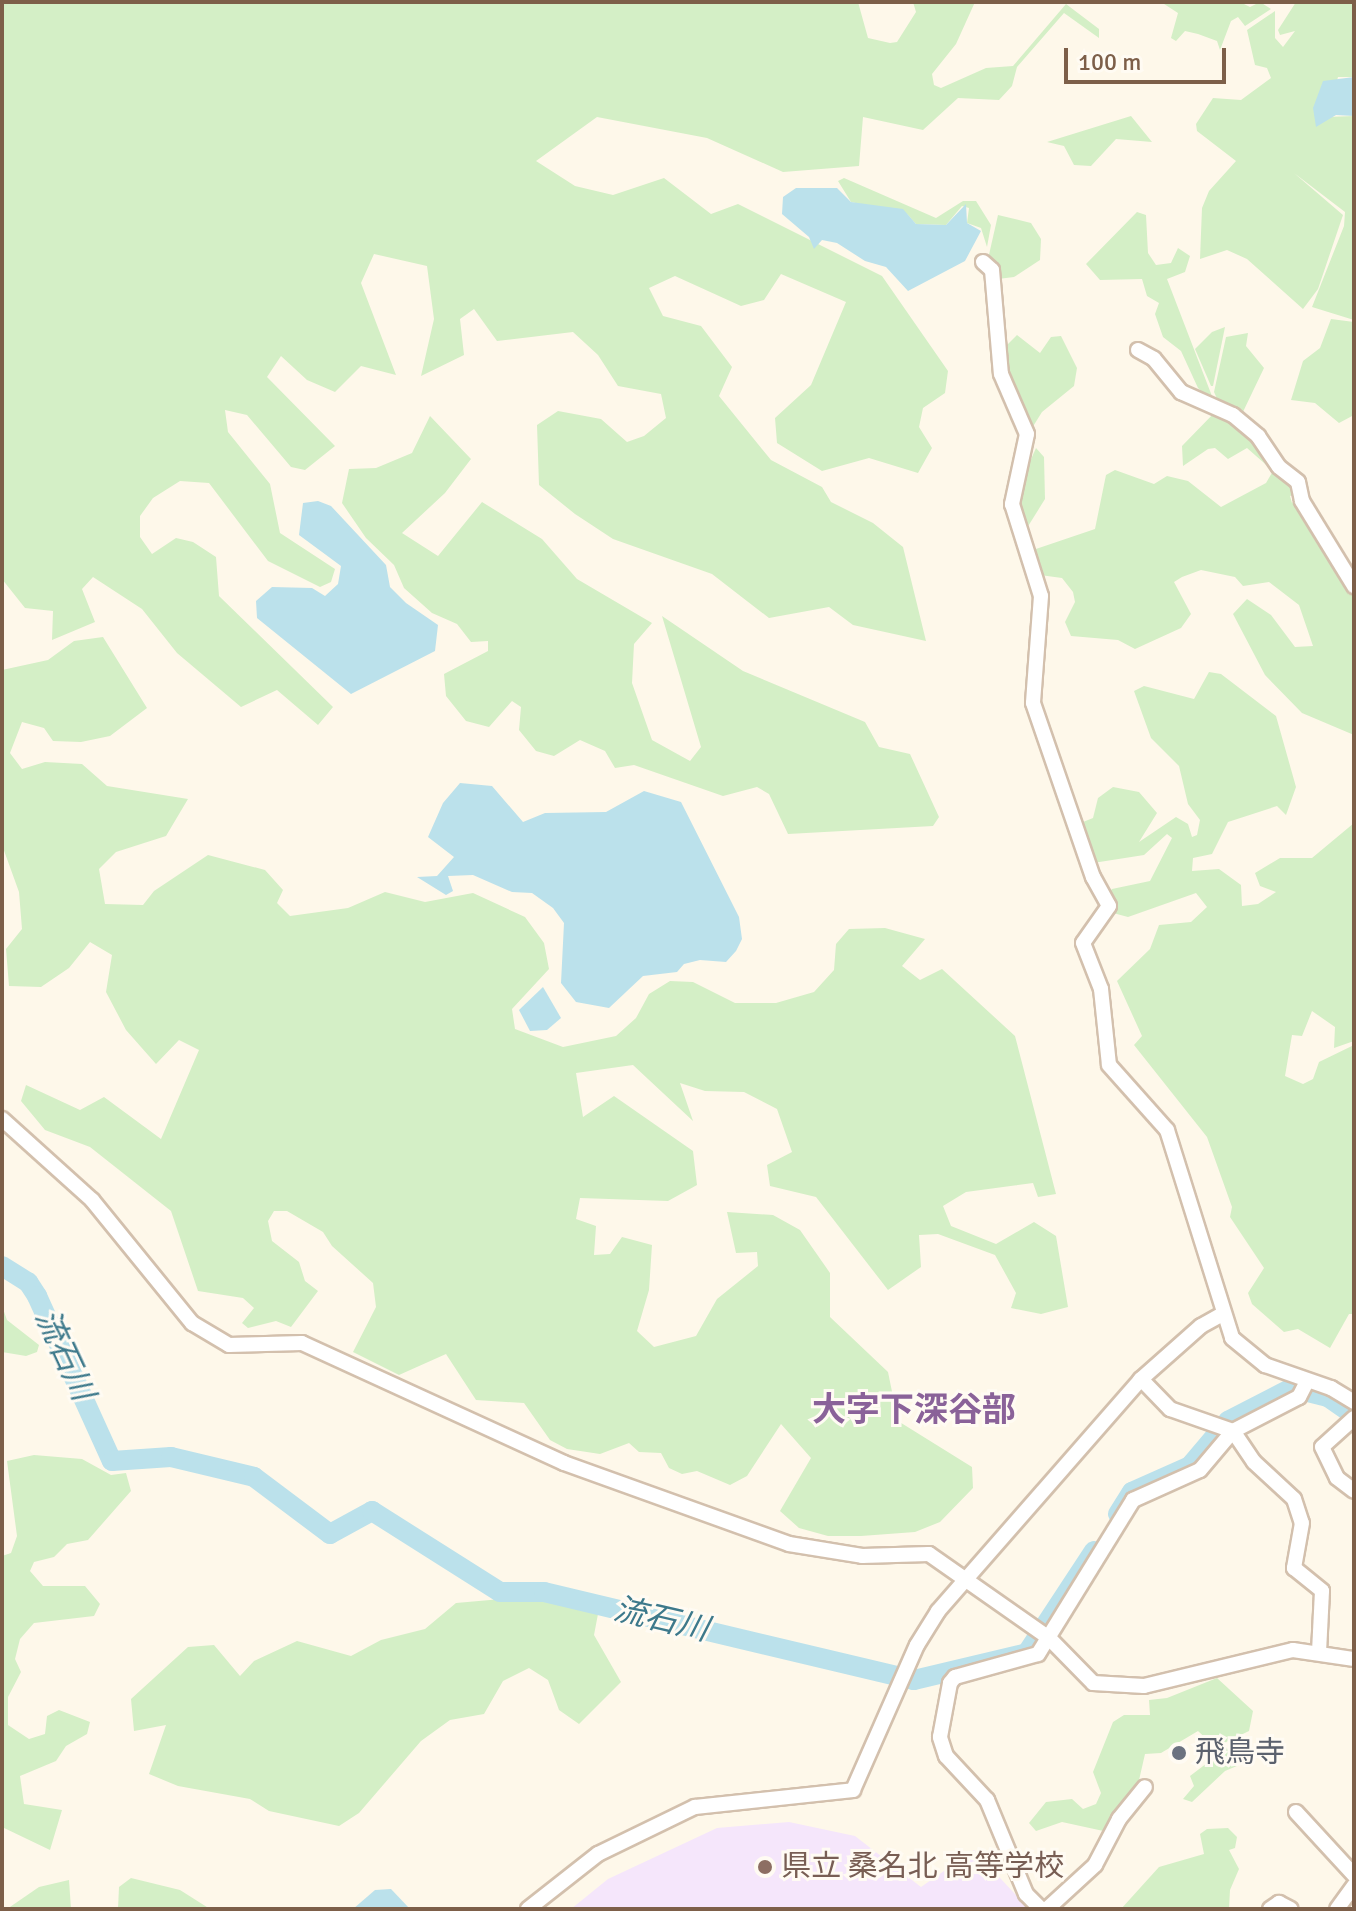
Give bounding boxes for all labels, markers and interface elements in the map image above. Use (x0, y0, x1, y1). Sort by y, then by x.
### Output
scale bar (1068, 32, 1230, 82)
text: 100 m (1078, 47, 1141, 77)
water label: 流石川 (26, 1303, 102, 1407)
district label: 大字下深谷部 (812, 1391, 1016, 1431)
water label: 流石川 (610, 1590, 712, 1650)
place label: 飛鳥寺 (1195, 1735, 1285, 1771)
marker: 飛鳥寺 (1170, 1744, 1188, 1762)
place label: 県立 桑名北 高等学校 (781, 1849, 1064, 1885)
marker: 県立 桑名北 高等学校 (756, 1858, 774, 1876)

